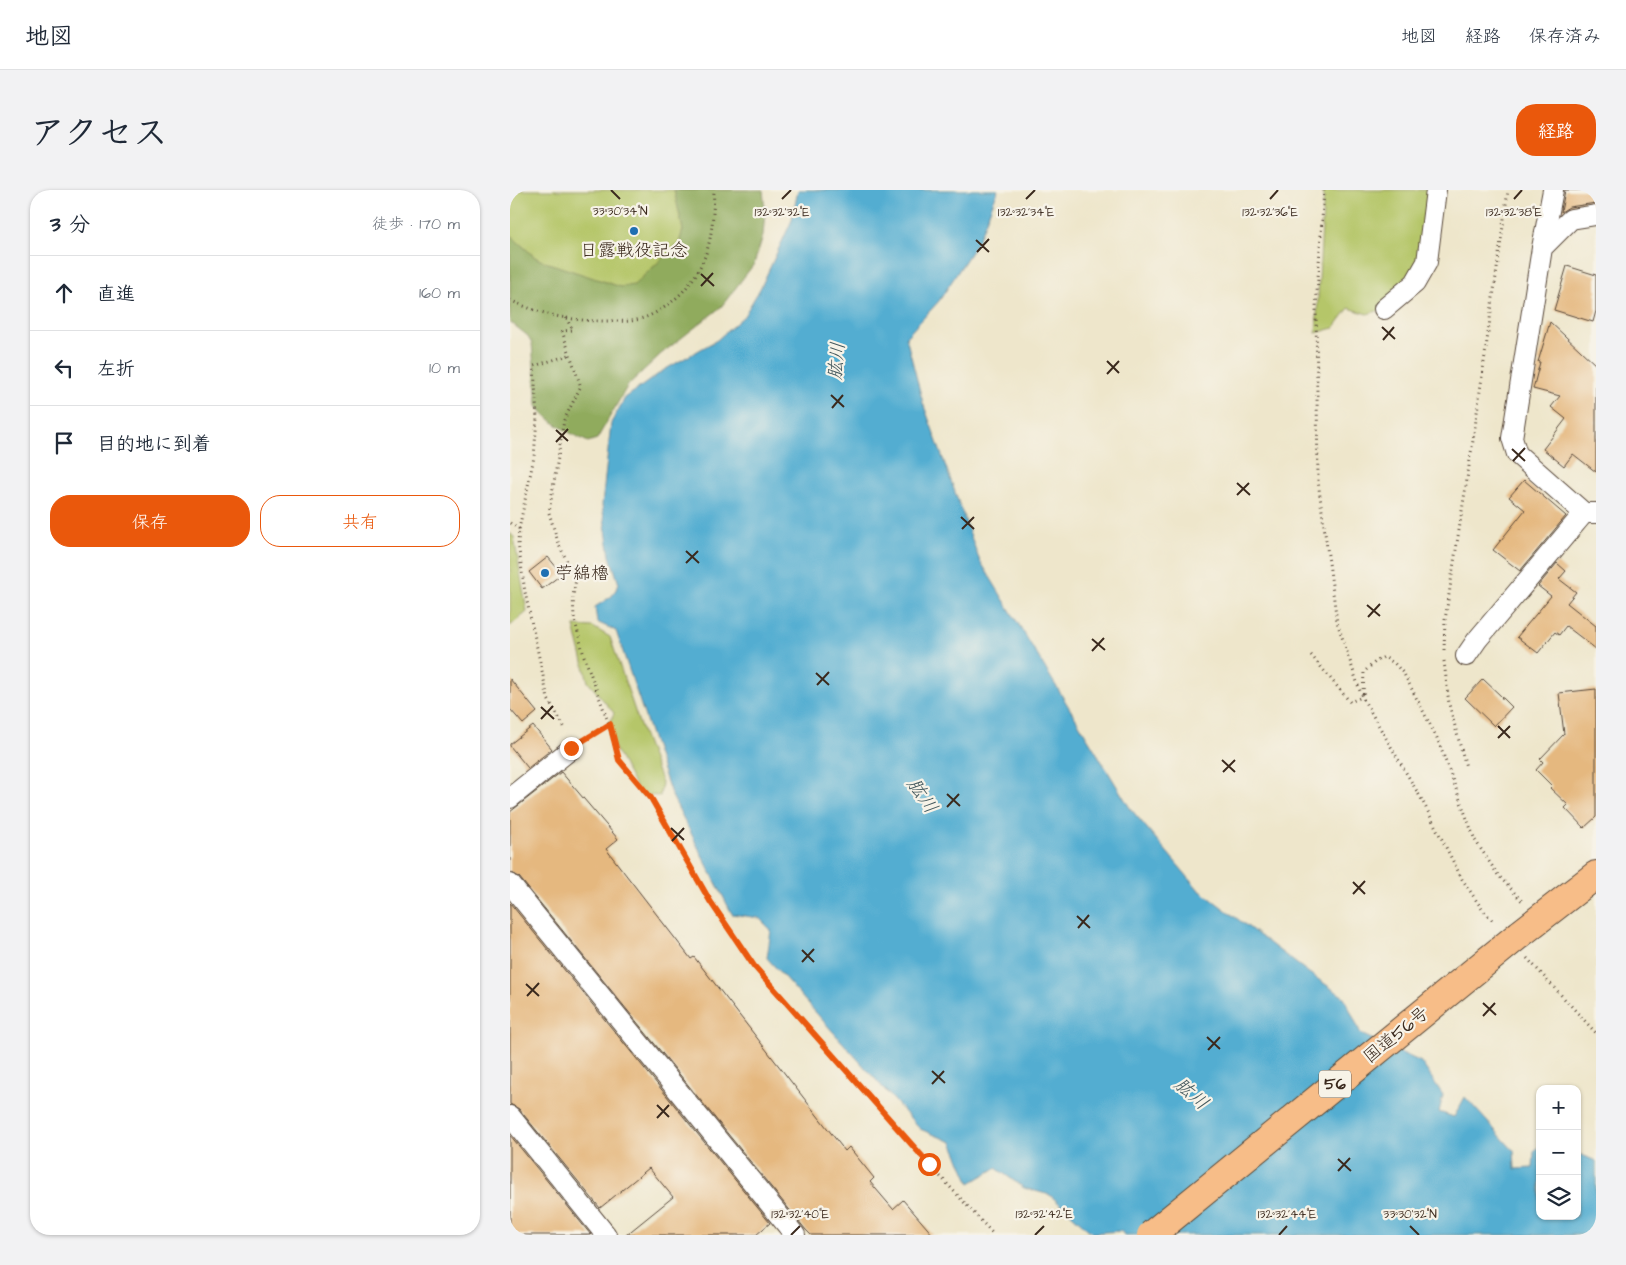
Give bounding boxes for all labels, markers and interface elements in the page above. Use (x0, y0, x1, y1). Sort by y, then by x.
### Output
text: 地図 (25, 20, 73, 54)
text: 地図 (1401, 24, 1437, 49)
text: 経路 (1465, 24, 1501, 49)
text: 保存済み (1529, 24, 1601, 49)
button: 経路 (1516, 104, 1596, 156)
text: アクセス (30, 109, 168, 158)
text: 33°30'34"N (592, 203, 648, 220)
text: 132°32'32"E (755, 204, 809, 221)
text: 132°32'34"E (998, 204, 1054, 221)
text: 132°32'36"E (1242, 204, 1298, 221)
text: 132°32'38"E (1486, 204, 1542, 221)
text: 3 分 (50, 210, 90, 239)
text: 徒歩 · 170 m (372, 213, 460, 235)
marker: 日露戦役記念 (628, 225, 640, 237)
place label: 日露戦役記念 (580, 238, 688, 263)
icon: ahead (50, 279, 78, 307)
text: 直進 (97, 281, 135, 308)
text: 160 m (419, 282, 460, 304)
water label: 肱川 (822, 341, 852, 381)
icon: left (50, 354, 78, 382)
text: 左折 (97, 356, 135, 383)
text: 10 m (429, 357, 460, 379)
icon: arrive (50, 429, 78, 457)
text: 目的地に到着 (97, 431, 211, 458)
button: 保存 (50, 495, 250, 547)
button: 共有 (260, 495, 460, 547)
place label: 苧綿櫓 (555, 561, 609, 586)
marker: 苧綿櫓 (539, 567, 551, 579)
route end (560, 737, 583, 760)
water label: 肱川 (900, 773, 944, 819)
street label: 国道56号 (1358, 1001, 1434, 1069)
water label: 肱川 (1168, 1071, 1214, 1117)
road number: 56 (1319, 1071, 1351, 1098)
map controls (1536, 1085, 1581, 1220)
button: + (1536, 1085, 1581, 1130)
button: − (1536, 1130, 1581, 1175)
route start (918, 1153, 941, 1176)
button: layers (1536, 1175, 1581, 1220)
text: 132°32'40"E (771, 1206, 829, 1223)
text: 132°32'42"E (1015, 1206, 1073, 1223)
text: 132°32'44"E (1258, 1206, 1316, 1223)
text: 33°30'32"N (1383, 1206, 1437, 1223)

